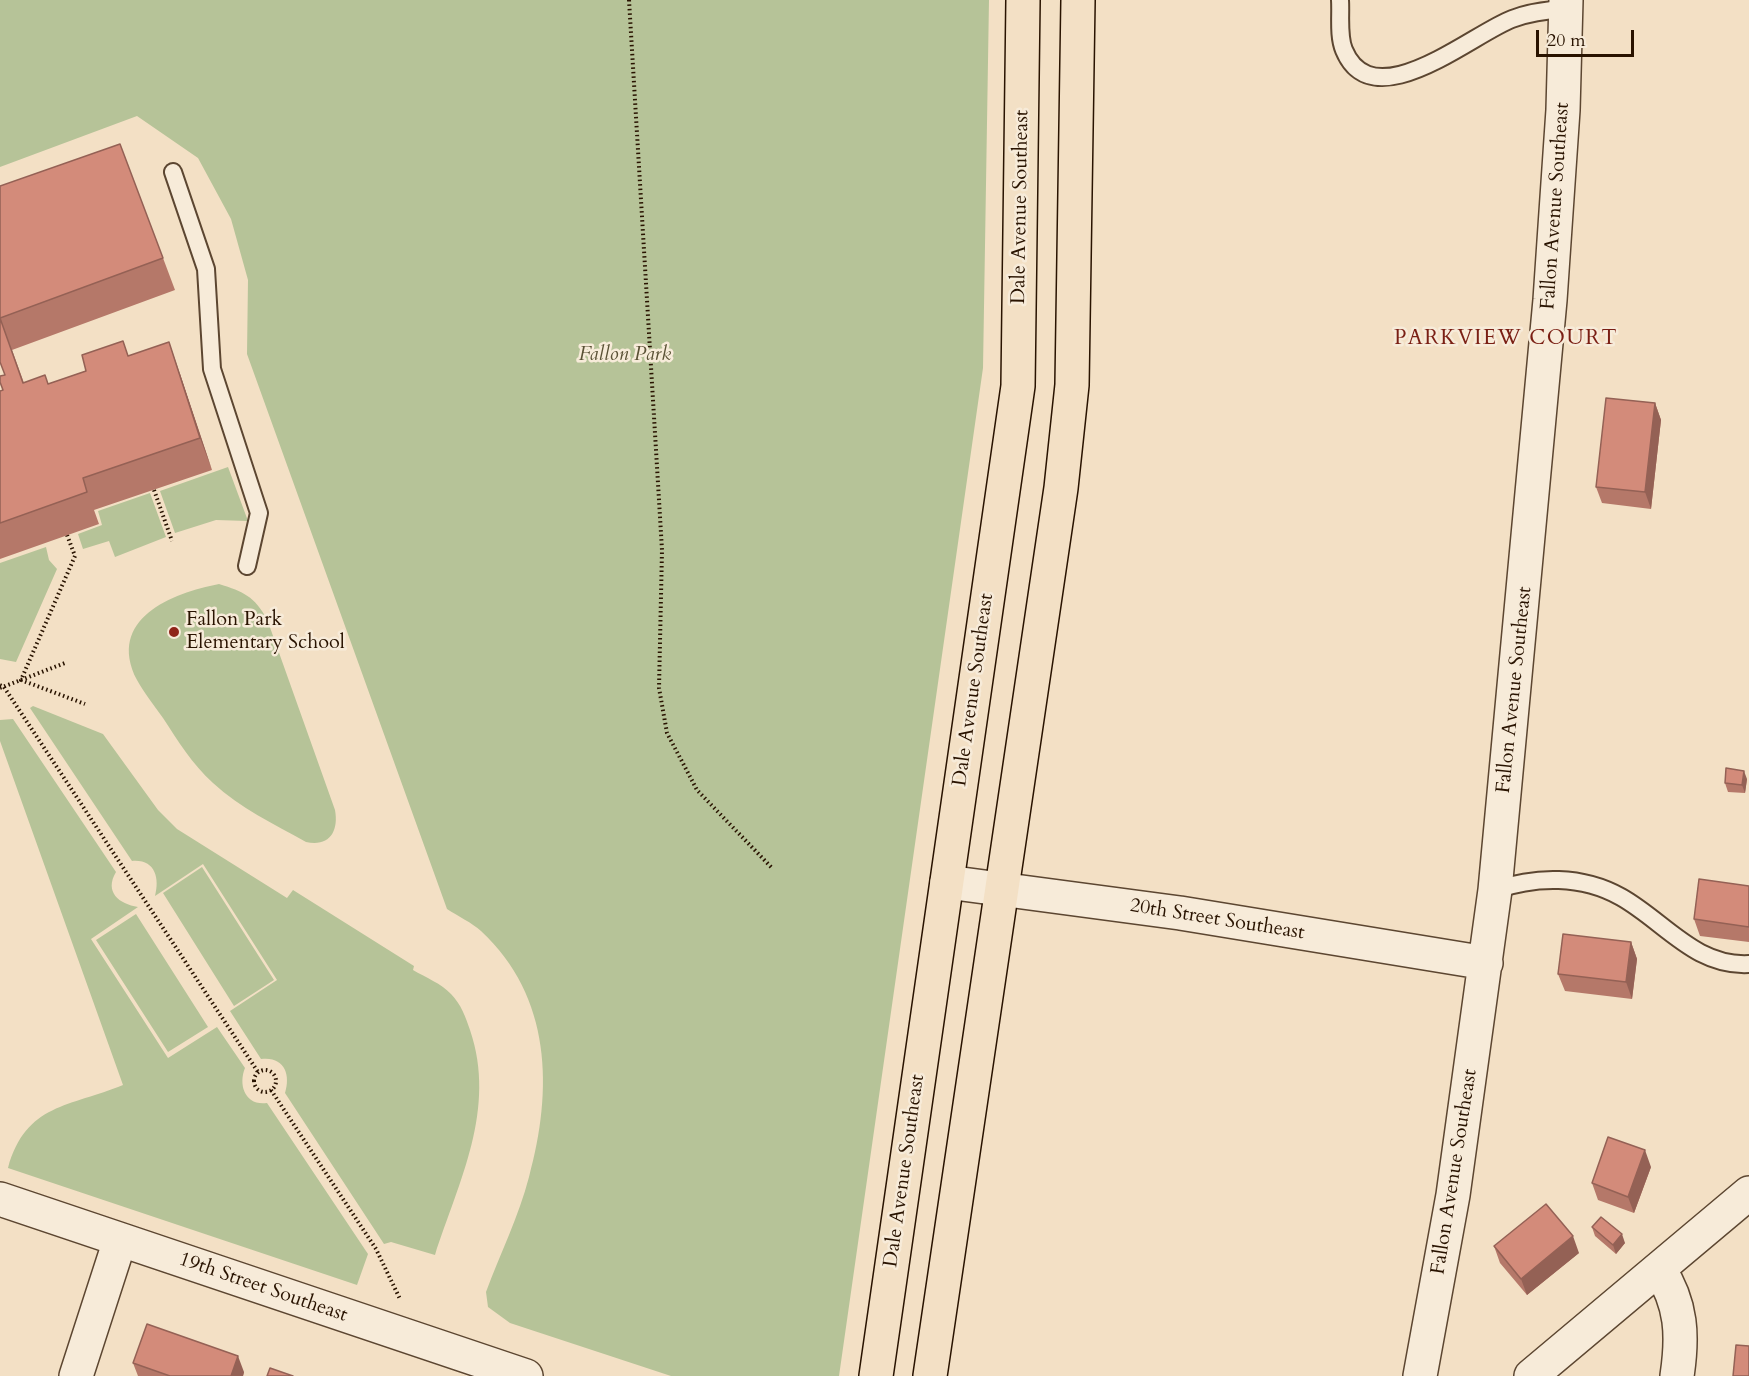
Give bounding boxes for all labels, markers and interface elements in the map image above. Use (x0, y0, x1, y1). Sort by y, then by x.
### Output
scale bar (1539, 18, 1636, 56)
text: 20 m (1547, 28, 1586, 53)
street label: Fallon Avenue Southeast (1537, 102, 1575, 310)
street label: Dale Avenue Southeast (1007, 110, 1035, 304)
district label: PARKVIEW COURT (1394, 326, 1618, 352)
park label: Fallon Park (579, 343, 671, 367)
street label: Fallon Avenue Southeast (1492, 585, 1538, 795)
street label: Dale Avenue Southeast (949, 592, 999, 788)
place label: Fallon Park Elementary School (186, 608, 345, 655)
marker: Fallon Park Elementary School (167, 625, 181, 639)
street label: 20th Street Southeast (1128, 894, 1306, 946)
street label: Fallon Avenue Southeast (1427, 1067, 1483, 1277)
street label: Dale Avenue Southeast (880, 1073, 930, 1269)
street label: 19th Street Southeast (176, 1248, 350, 1328)

